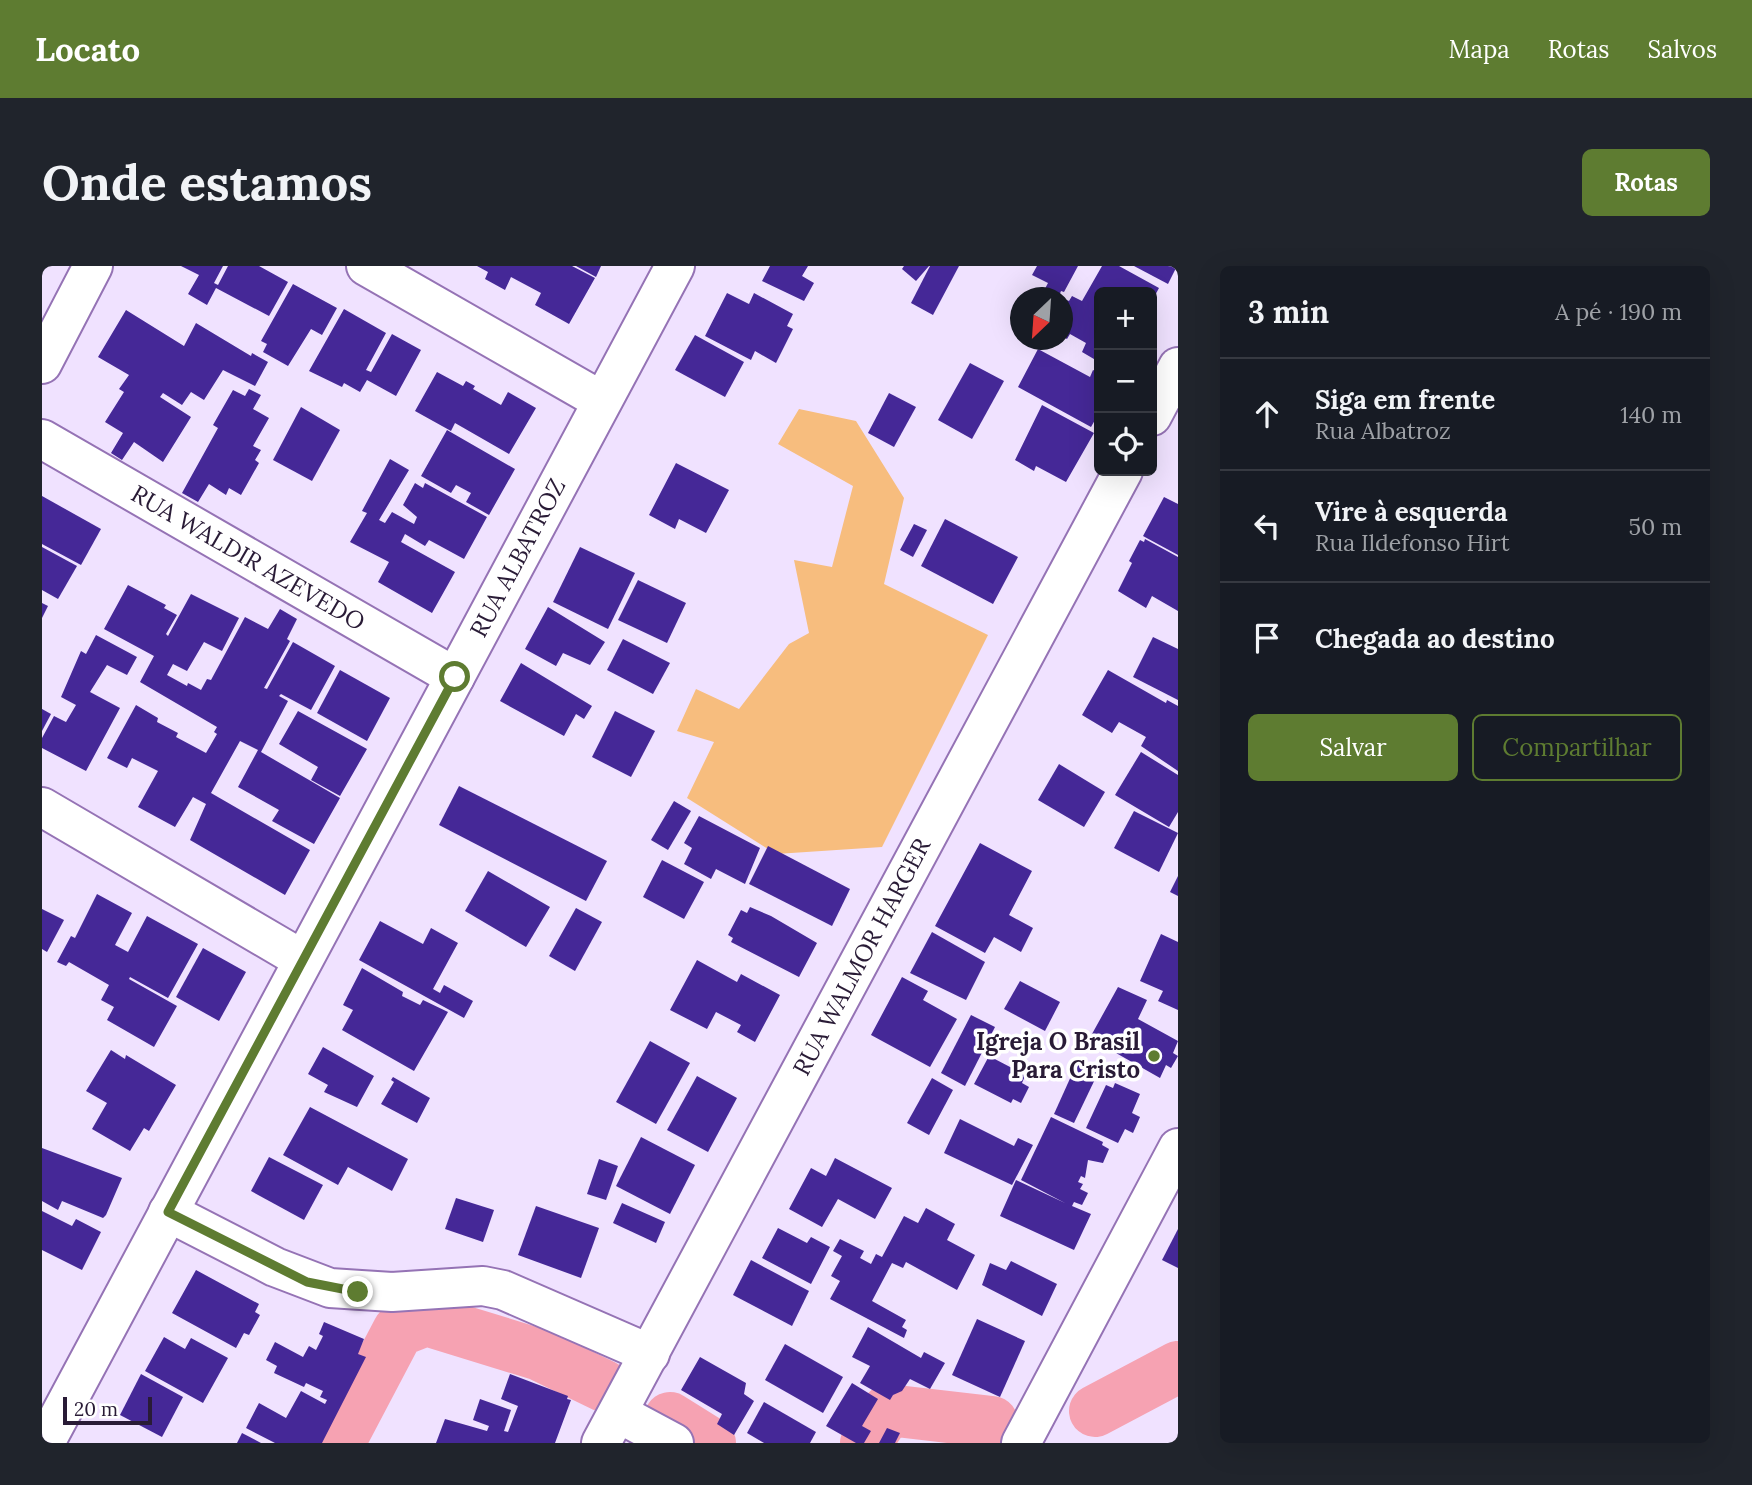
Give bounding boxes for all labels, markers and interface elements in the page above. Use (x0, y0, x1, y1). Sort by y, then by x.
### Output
text: Locato (35, 28, 140, 70)
text: Mapa (1449, 34, 1510, 65)
text: Rotas (1548, 34, 1609, 65)
text: Salvos (1647, 34, 1717, 65)
button: Rotas (1582, 149, 1710, 216)
text: Onde estamos (42, 151, 372, 213)
north arrow (1010, 287, 1073, 350)
map controls (1094, 287, 1157, 476)
button: + (1094, 287, 1157, 350)
text: 3 min (1248, 293, 1329, 331)
text: A pé · 190 m (1555, 297, 1682, 326)
button: − (1094, 350, 1157, 413)
text: Siga em frente (1315, 383, 1495, 416)
icon: ahead (1248, 395, 1286, 433)
text: 140 m (1620, 400, 1682, 429)
button: locate (1094, 413, 1157, 476)
text: Rua Albatroz (1315, 416, 1451, 445)
street label: RUA ALBATROZ (463, 473, 572, 642)
street label: RUA WALDIR AZEVEDO (126, 478, 371, 637)
text: Vire à esquerda (1315, 495, 1508, 528)
icon: left (1248, 507, 1286, 545)
text: 50 m (1629, 512, 1682, 541)
text: Rua Ildefonso Hirt (1315, 528, 1510, 557)
icon: arrive (1248, 619, 1286, 657)
text: Chegada ao destino (1315, 622, 1555, 655)
route start (439, 661, 470, 692)
button: Salvar (1248, 714, 1458, 781)
button: Compartilhar (1472, 714, 1682, 781)
street label: RUA WALMOR HARGER (786, 832, 938, 1081)
place label: Igreja O Brasil Para Cristo (976, 1026, 1140, 1085)
marker: Igreja O Brasil Para Cristo (1146, 1048, 1162, 1064)
route end (342, 1276, 373, 1307)
scale bar (63, 1394, 152, 1426)
text: 20 m (74, 1397, 118, 1421)

